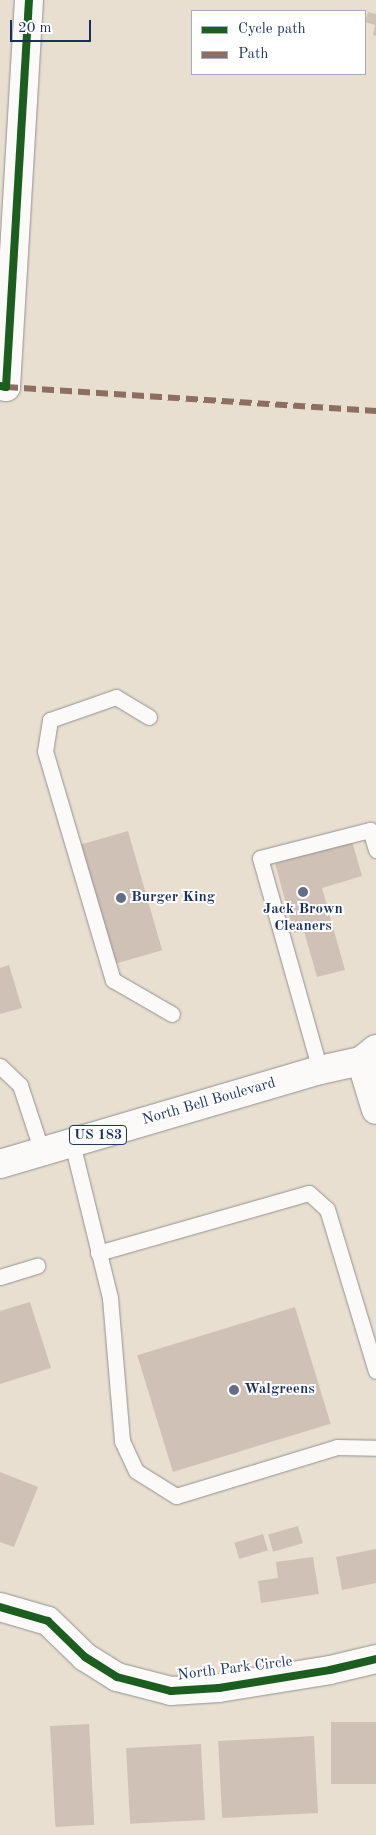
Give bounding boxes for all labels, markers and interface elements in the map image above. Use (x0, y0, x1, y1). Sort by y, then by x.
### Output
scale bar (12, 10, 94, 42)
legend (191, 10, 366, 75)
text: 20 m (18, 21, 52, 36)
text: Cycle path (238, 22, 306, 37)
text: Path (238, 47, 268, 62)
marker: Jack Brown Cleaners (297, 886, 309, 898)
place label: Burger King (131, 889, 215, 907)
marker: Burger King (115, 892, 127, 904)
place label: Jack Brown Cleaners (263, 900, 343, 935)
street label: North Bell Boulevard (140, 1074, 278, 1130)
road number: US 183 (68, 1124, 128, 1146)
place label: Walgreens (244, 1381, 315, 1399)
marker: Walgreens (228, 1384, 240, 1396)
street label: North Park Circle (177, 1653, 293, 1685)

